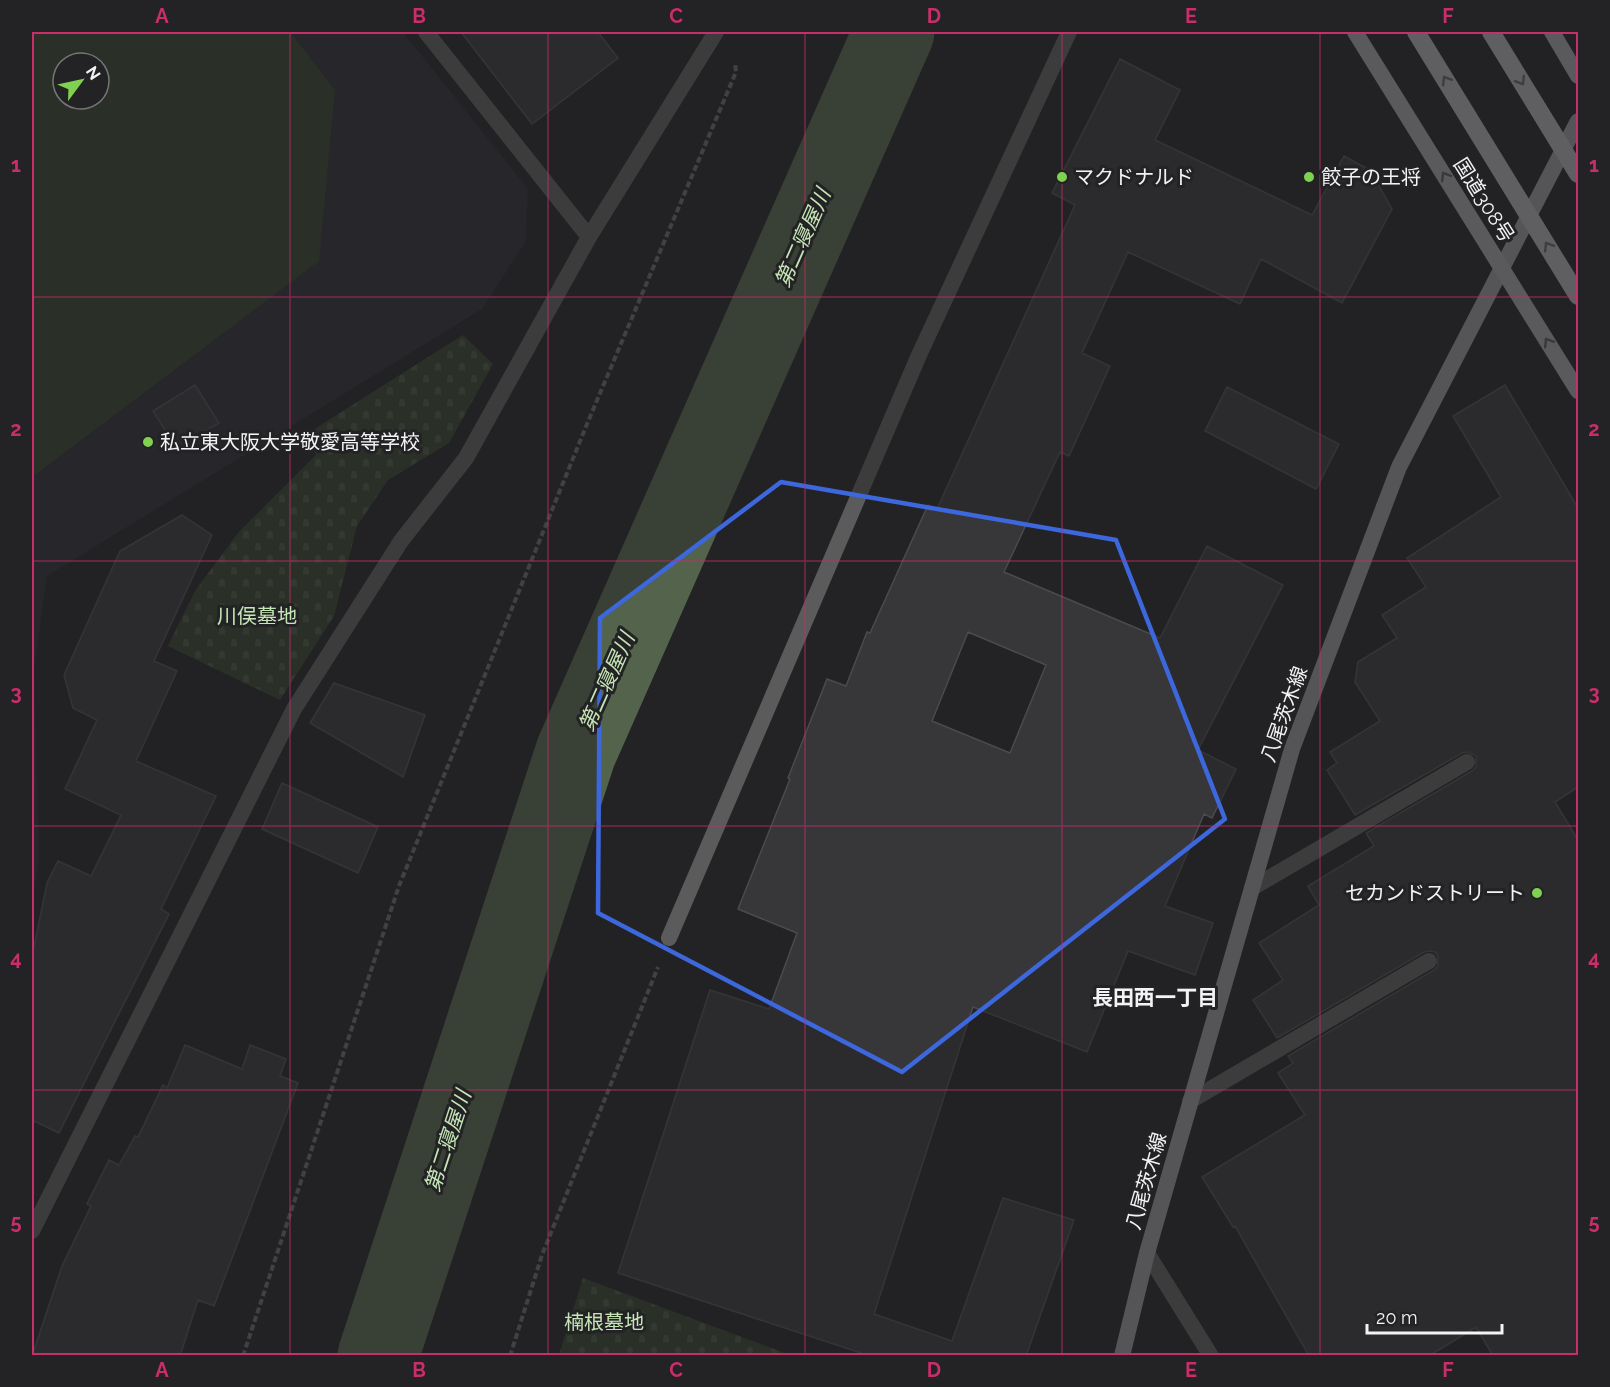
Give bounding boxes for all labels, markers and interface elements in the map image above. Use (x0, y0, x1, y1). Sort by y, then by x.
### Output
text: A (155, 4, 169, 28)
text: B (412, 4, 426, 28)
text: C (669, 4, 683, 28)
text: D (927, 4, 941, 28)
text: E (1185, 4, 1197, 28)
text: F (1442, 4, 1454, 28)
north arrow (51, 51, 111, 111)
text: N (82, 63, 104, 83)
one-way arrow (1514, 75, 1526, 85)
one-way arrow (1441, 76, 1453, 86)
text: 1 (11, 153, 21, 177)
street label: 国道308号 (1449, 153, 1519, 247)
text: 1 (1589, 153, 1599, 177)
place label: マクドナルド (1074, 165, 1194, 189)
place label: 餃子の王将 (1321, 165, 1421, 189)
marker: マクドナルド (1055, 170, 1069, 184)
marker: 餃子の王将 (1302, 170, 1316, 184)
one-way arrow (1440, 172, 1452, 182)
water label: 第二寝屋川 (770, 183, 836, 291)
one-way arrow (1543, 242, 1555, 252)
one-way arrow (1543, 338, 1555, 348)
text: 2 (10, 417, 22, 441)
text: 2 (1588, 417, 1600, 441)
place label: 私立東大阪大学敬愛高等学校 (160, 430, 420, 454)
marker: 私立東大阪大学敬愛高等学校 (141, 435, 155, 449)
park label: 川俣墓地 (217, 604, 297, 628)
water label: 第二寝屋川 (574, 627, 640, 735)
street label: 八尾茨木線 (1256, 663, 1312, 765)
text: 3 (10, 681, 22, 705)
text: 3 (1588, 681, 1600, 705)
place label: セカンドストリート (1345, 881, 1525, 905)
marker: セカンドストリート (1530, 886, 1544, 900)
text: 4 (10, 946, 22, 970)
text: 4 (1588, 946, 1600, 970)
district label: 長田西一丁目 (1092, 985, 1218, 1010)
water label: 第二寝屋川 (419, 1085, 476, 1195)
street label: 八尾茨木線 (1121, 1130, 1171, 1232)
text: 5 (10, 1210, 22, 1234)
text: 5 (1588, 1210, 1600, 1234)
scale bar (1367, 1297, 1502, 1335)
text: 20 m (1376, 1307, 1418, 1328)
park label: 楠根墓地 (564, 1310, 644, 1334)
text: A (155, 1358, 169, 1382)
text: B (412, 1358, 426, 1382)
text: C (669, 1358, 683, 1382)
text: D (927, 1358, 941, 1382)
text: E (1185, 1358, 1197, 1382)
text: F (1442, 1358, 1454, 1382)

